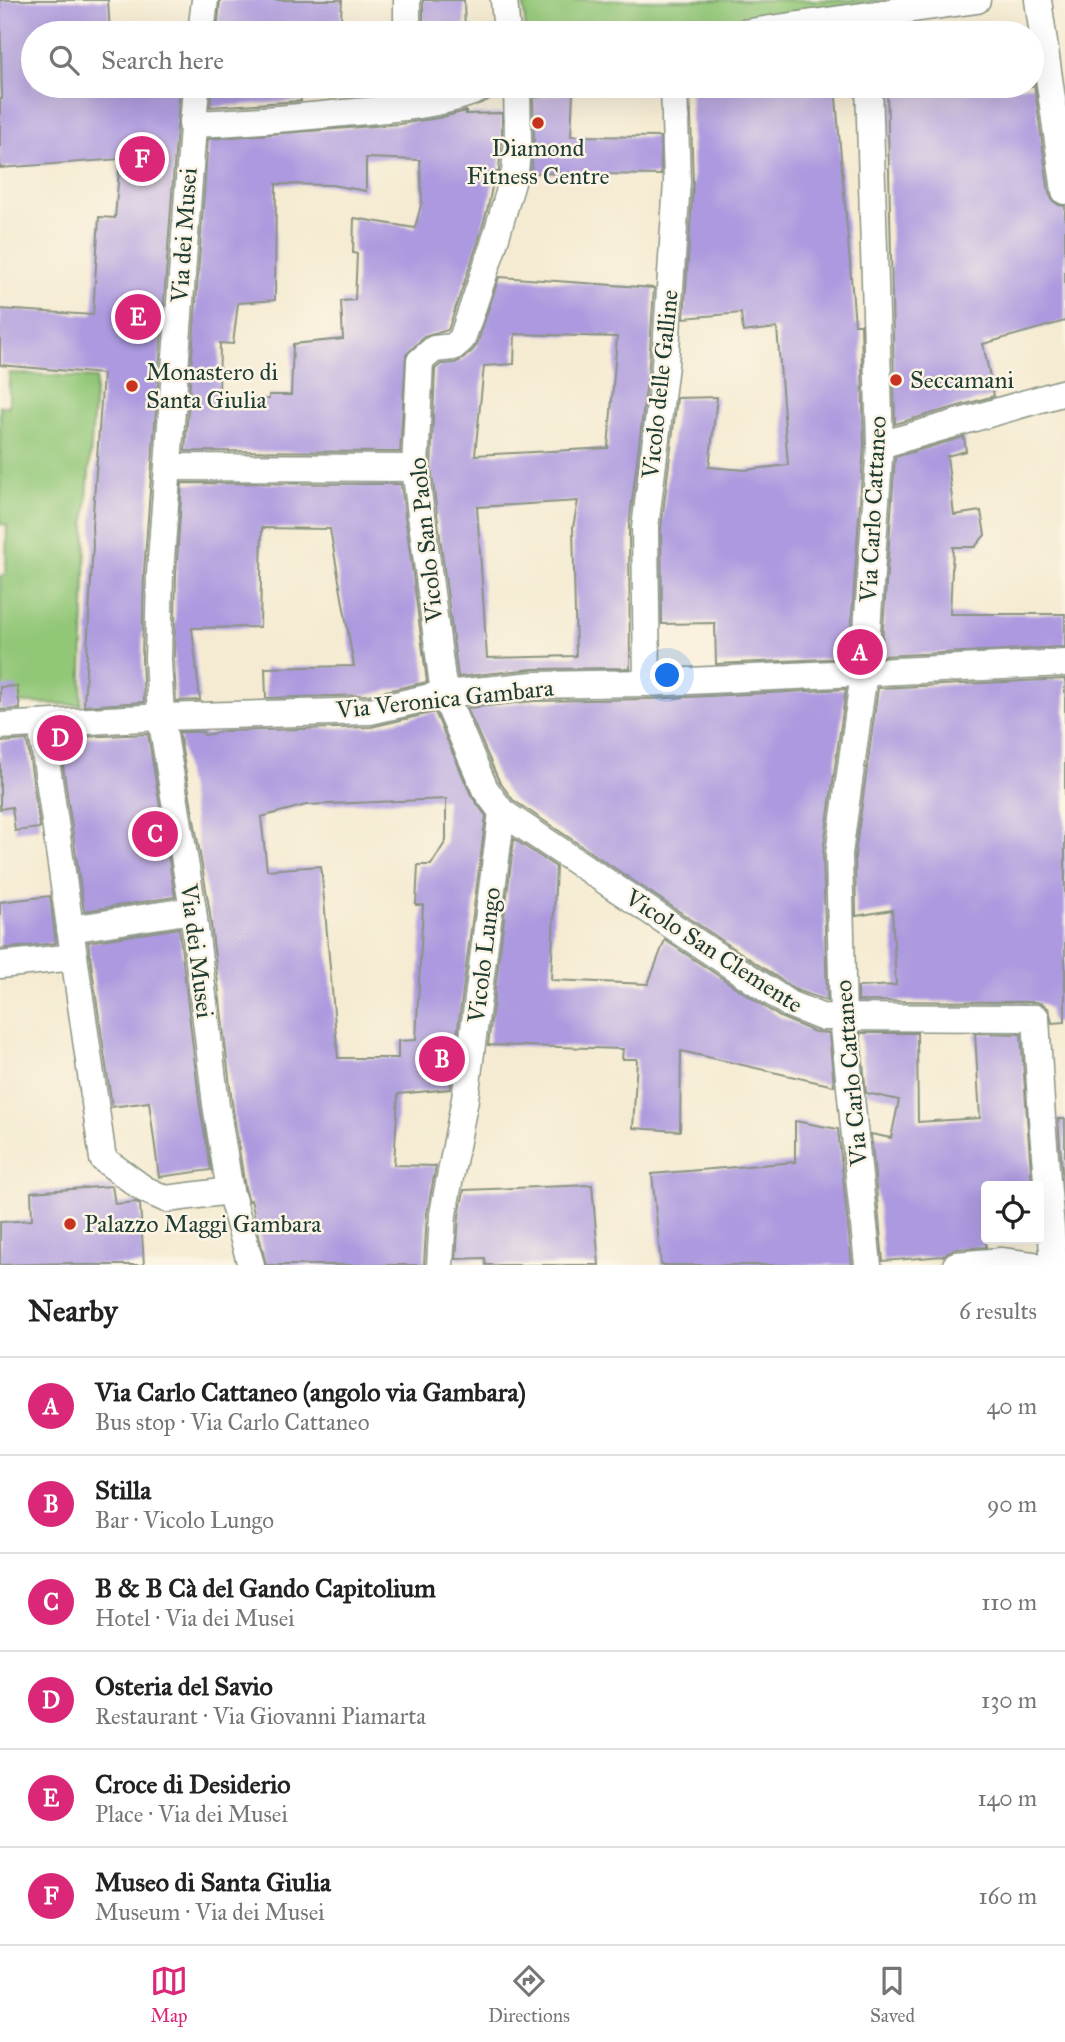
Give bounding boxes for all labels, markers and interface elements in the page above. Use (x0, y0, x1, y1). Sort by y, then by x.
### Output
search box (21, 21, 1044, 98)
icon: search (45, 41, 83, 79)
text: Search here (101, 44, 224, 76)
marker: Diamond Fitness Centre (530, 115, 546, 131)
pin: F (119, 133, 165, 185)
place label: Diamond Fitness Centre (467, 133, 609, 191)
street label: Via dei Musei (164, 166, 204, 304)
street label: Vicolo delle Galline (635, 288, 685, 481)
pin: E (115, 291, 161, 343)
place label: Monastero di Santa Giulia (146, 357, 278, 415)
place label: Seccamani (910, 365, 1014, 395)
marker: Seccamani (888, 372, 904, 388)
marker: Monastero di Santa Giulia (124, 378, 140, 394)
street label: Via Carlo Cattaneo (853, 415, 893, 604)
street label: Vicolo San Paolo (402, 456, 450, 625)
pin: A (837, 626, 883, 678)
your location (650, 658, 684, 692)
street label: Via Veronica Gambara (334, 673, 556, 725)
pin: D (37, 712, 83, 764)
pin: C (132, 808, 178, 860)
street label: Via dei Musei (174, 881, 220, 1020)
street label: Vicolo San Clemente (619, 882, 808, 1020)
street label: Vicolo Lungo (461, 886, 507, 1025)
street label: Via Carlo Cattaneo (828, 979, 874, 1168)
pin: B (419, 1033, 465, 1085)
map controls (981, 1181, 1044, 1244)
button: locate (981, 1181, 1044, 1244)
place label: Palazzo Maggi Gambara (84, 1209, 322, 1239)
marker: Palazzo Maggi Gambara (62, 1216, 78, 1232)
text: Nearby (28, 1293, 118, 1329)
text: 6 results (959, 1297, 1037, 1325)
text: Via Carlo Cattaneo (angolo via Gambara) (95, 1376, 526, 1408)
text: A (43, 1392, 59, 1420)
text: 40 m (987, 1392, 1037, 1420)
text: Bus stop · Via Carlo Cattaneo (95, 1408, 369, 1436)
text: Stilla (95, 1474, 151, 1506)
text: B (43, 1490, 59, 1518)
text: 90 m (987, 1490, 1037, 1518)
text: Bar · Vicolo Lungo (95, 1506, 274, 1534)
text: B & B Cà del Gando Capitolium (95, 1572, 436, 1604)
text: C (43, 1588, 59, 1616)
text: 110 m (981, 1588, 1037, 1616)
text: Hotel · Via dei Musei (95, 1604, 295, 1632)
text: Osteria del Savio (95, 1670, 273, 1702)
text: D (42, 1686, 60, 1714)
text: 130 m (981, 1686, 1037, 1714)
text: Restaurant · Via Giovanni Piamarta (95, 1702, 426, 1730)
text: Croce di Desiderio (95, 1768, 291, 1800)
text: E (43, 1784, 59, 1812)
text: 140 m (977, 1784, 1037, 1812)
text: Place · Via dei Musei (95, 1800, 288, 1828)
text: Museo di Santa Giulia (95, 1866, 331, 1898)
text: F (43, 1882, 59, 1910)
text: 160 m (979, 1882, 1037, 1910)
text: Museum · Via dei Musei (95, 1898, 325, 1926)
tab: Map (150, 1962, 188, 2027)
tab: Directions (488, 1962, 570, 2027)
tab: Saved (870, 1962, 915, 2027)

